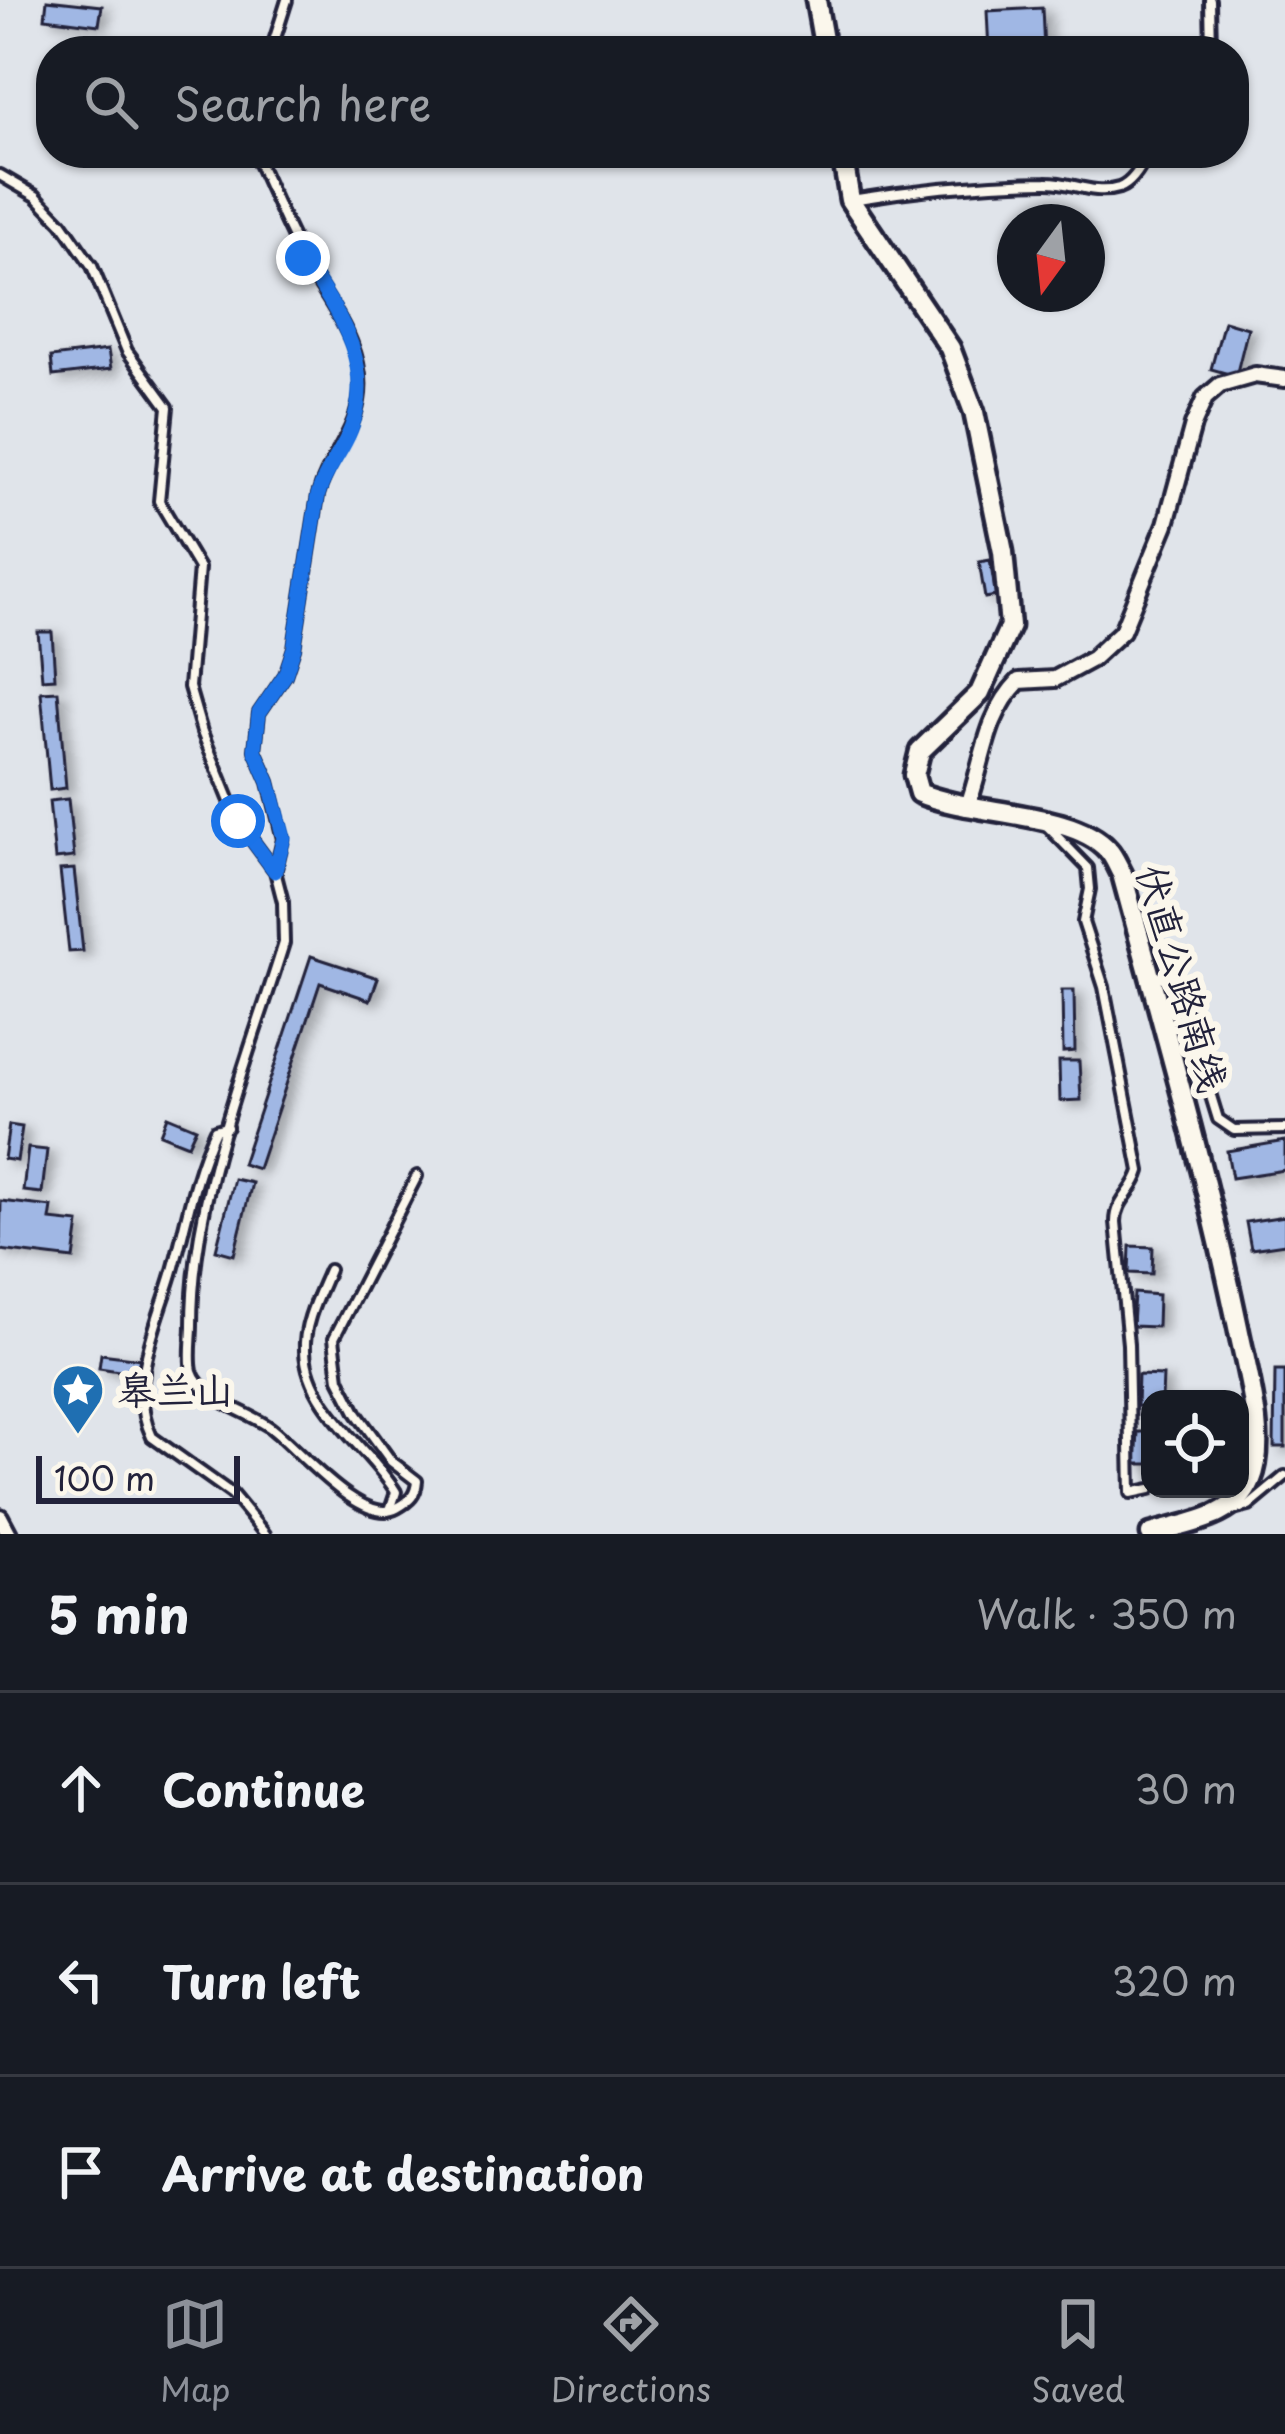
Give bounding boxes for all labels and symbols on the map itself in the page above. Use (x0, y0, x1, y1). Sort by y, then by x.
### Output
north arrow (997, 204, 1105, 312)
route end (276, 231, 330, 285)
route start (211, 794, 265, 848)
street label: 伏直公路南线 (1124, 857, 1245, 1098)
place label: 皋兰山 (117, 1358, 234, 1417)
place icon: 皋兰山 (50, 1362, 106, 1436)
scale bar (36, 1450, 240, 1503)

